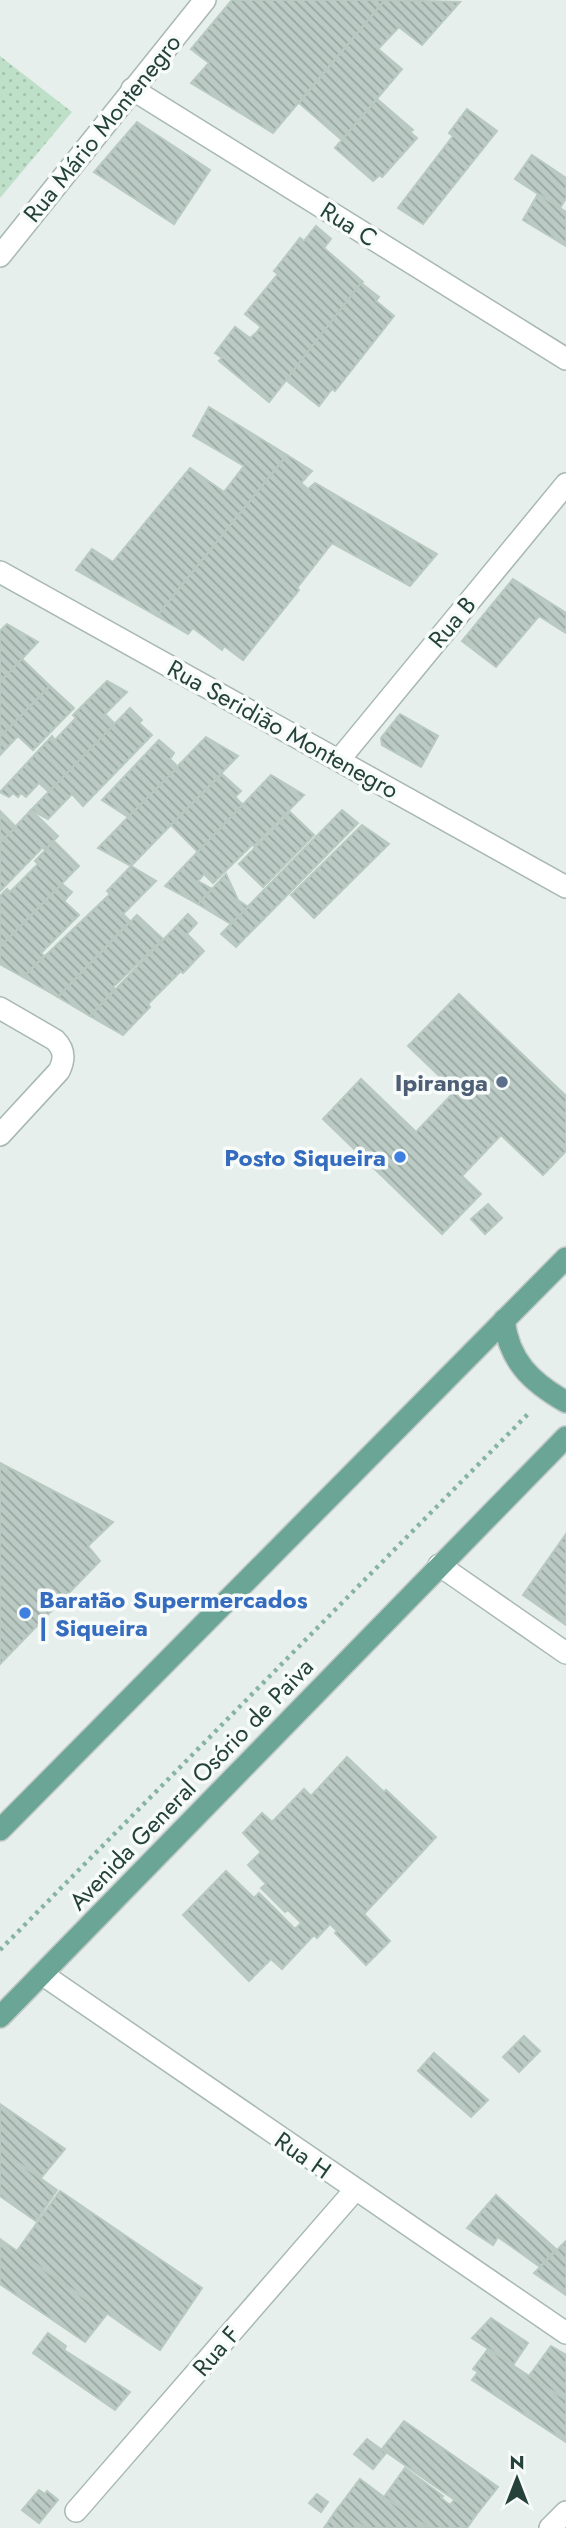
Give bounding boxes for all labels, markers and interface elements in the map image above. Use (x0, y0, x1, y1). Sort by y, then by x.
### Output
street label: Rua Mário Montenegro (15, 26, 189, 230)
street label: Rua C (314, 193, 384, 255)
street label: Rua B (420, 588, 484, 656)
street label: Rua Seridião Montenegro (161, 651, 405, 807)
place label: Ipiranga (395, 1065, 488, 1100)
marker: Ipiranga (494, 1074, 510, 1090)
place label: Posto Siqueira (224, 1140, 386, 1175)
marker: Posto Siqueira (392, 1149, 408, 1165)
place label: Baratão Supermercados | Siqueira (39, 1582, 308, 1645)
marker: Baratão Supermercados | Siqueira (17, 1605, 33, 1621)
street label: Avenida General Osório de Paiva (61, 1650, 321, 1918)
street label: Rua H (268, 2123, 338, 2187)
street label: Rua F (184, 2318, 248, 2384)
north arrow (482, 2444, 552, 2514)
text: N (509, 2449, 525, 2476)

